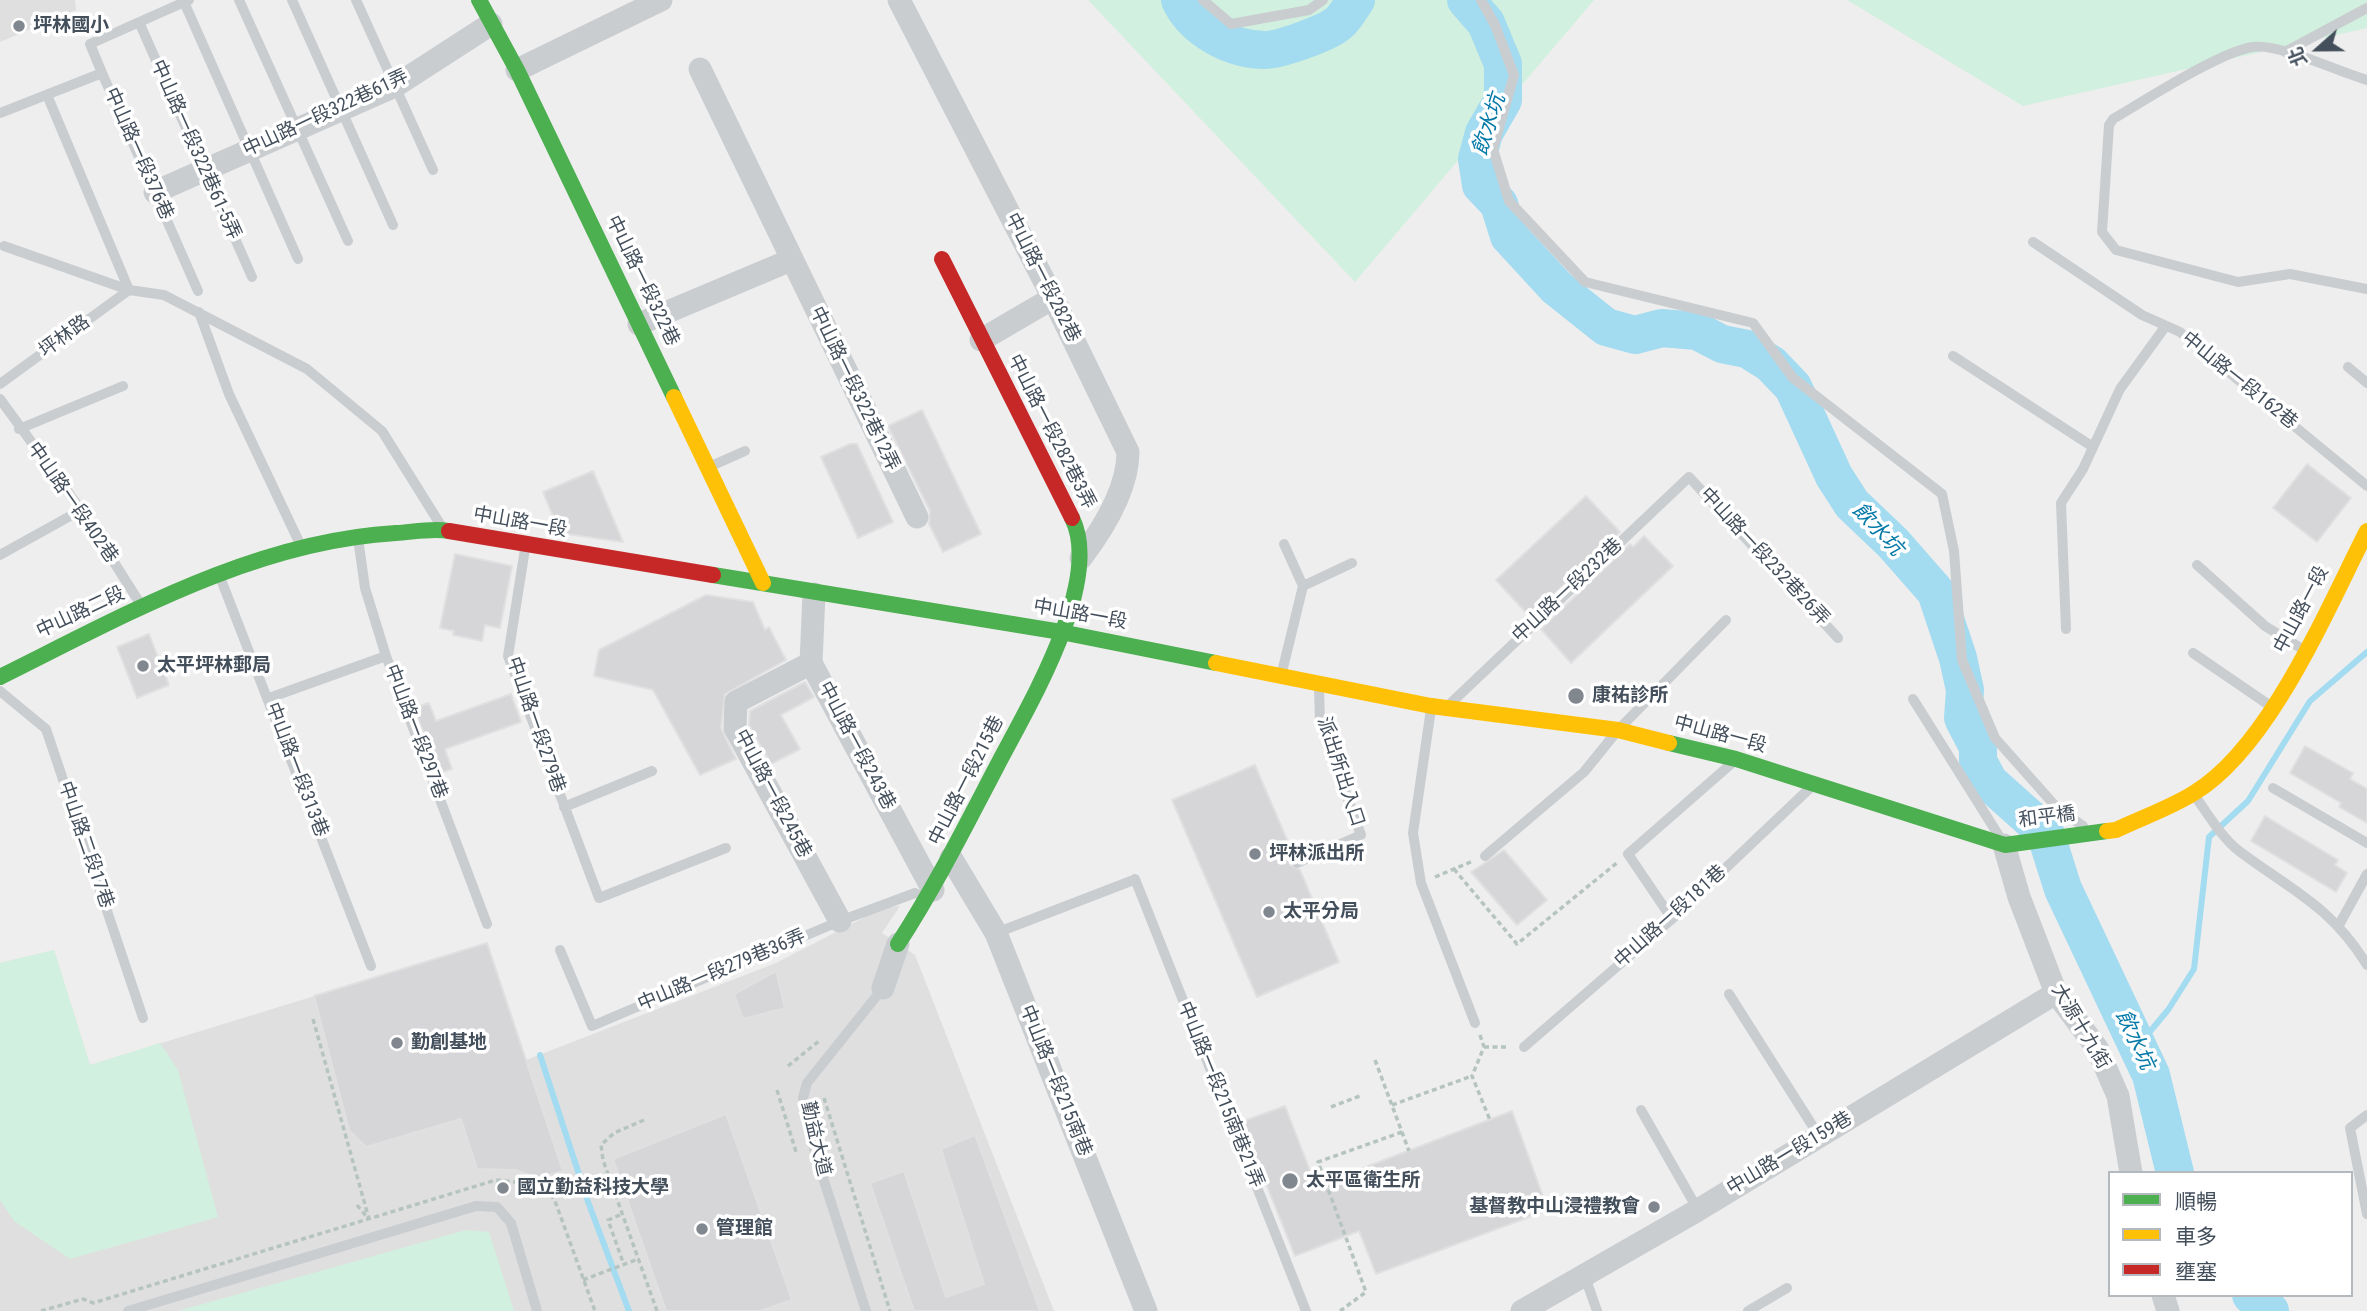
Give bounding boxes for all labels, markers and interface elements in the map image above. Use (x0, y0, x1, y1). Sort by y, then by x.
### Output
north arrow (2283, 14, 2353, 84)
place label: 坪林國小 (33, 15, 109, 37)
marker: 坪林國小 (11, 18, 27, 34)
text: 北 (2284, 44, 2312, 70)
street label: 中山路一段322巷61-5弄 (145, 57, 245, 243)
street label: 中山路一段322巷61弄 (240, 66, 412, 162)
street label: 中山路一段376巷 (99, 84, 177, 224)
water label: 飲水坑 (1468, 91, 1512, 159)
street label: 中山路一段282巷 (1000, 210, 1084, 346)
street label: 中山路一段322巷 (601, 212, 683, 350)
street label: 中山路一段322巷12弄 (804, 303, 904, 475)
street label: 坪林路 (35, 311, 95, 363)
street label: 中山路一段162巷 (2177, 327, 2301, 435)
street label: 中山路一段282巷3弄 (1002, 351, 1100, 513)
street label: 中山路一段402巷 (22, 438, 122, 568)
street label: 中山路一段232巷26弄 (1694, 483, 1834, 631)
water label: 飲水坑 (1846, 498, 1908, 562)
street label: 中山路一段 (471, 504, 569, 542)
street label: 中山路一段232巷 (1508, 534, 1628, 648)
street label: 中山路一段 (2270, 563, 2334, 657)
street label: 中山路二段 (33, 583, 129, 643)
street label: 中山路一段 (1031, 596, 1129, 634)
street label: 中山路一段279巷 (501, 654, 569, 796)
place label: 太平坪林郵局 (157, 655, 271, 677)
marker: 太平坪林郵局 (135, 658, 151, 674)
street label: 中山路一段297巷 (379, 662, 451, 802)
street label: 中山路一段243巷 (813, 678, 899, 814)
place label: 康祐診所 (1592, 685, 1668, 707)
marker: 康祐診所 (1566, 686, 1586, 706)
street label: 中山路一段313巷 (260, 700, 332, 840)
street label: 中山路一段 (1671, 712, 1769, 758)
street label: 中山路一段215巷 (925, 713, 1009, 849)
street label: 派出所出入口 (1312, 714, 1368, 830)
street label: 中山路一段245巷 (729, 726, 815, 862)
street label: 中山路二段17巷 (53, 779, 117, 911)
street label: 和平橋 (2017, 803, 2077, 833)
place label: 坪林派出所 (1269, 843, 1364, 865)
marker: 坪林派出所 (1247, 846, 1263, 862)
street label: 中山路一段181巷 (1611, 861, 1731, 973)
place label: 太平分局 (1283, 901, 1359, 923)
marker: 太平分局 (1261, 904, 1277, 920)
street label: 中山路一段279巷36弄 (635, 925, 809, 1017)
street label: 大源十九街 (2046, 980, 2114, 1074)
street label: 中山路一段215南巷21弄 (1172, 999, 1268, 1191)
street label: 中山路一段215南巷 (1014, 1002, 1096, 1160)
water label: 飲水坑 (2109, 1006, 2159, 1074)
place label: 勤創基地 (411, 1032, 487, 1054)
marker: 勤創基地 (389, 1035, 405, 1051)
street label: 勤益大道 (795, 1099, 835, 1179)
street label: 中山路一段159巷 (1723, 1108, 1857, 1200)
place label: 太平區衛生所 (1306, 1170, 1420, 1192)
marker: 太平區衛生所 (1280, 1171, 1300, 1191)
legend (2108, 1171, 2353, 1297)
place label: 國立勤益科技大學 (517, 1177, 669, 1199)
marker: 國立勤益科技大學 (495, 1180, 511, 1196)
text: 順暢 (2175, 1190, 2217, 1214)
place label: 基督教中山浸禮教會 (1469, 1196, 1640, 1218)
marker: 基督教中山浸禮教會 (1646, 1199, 1662, 1215)
place label: 管理館 (716, 1218, 773, 1240)
marker: 管理館 (694, 1221, 710, 1237)
text: 車多 (2175, 1225, 2217, 1249)
text: 壅塞 (2175, 1260, 2217, 1284)

